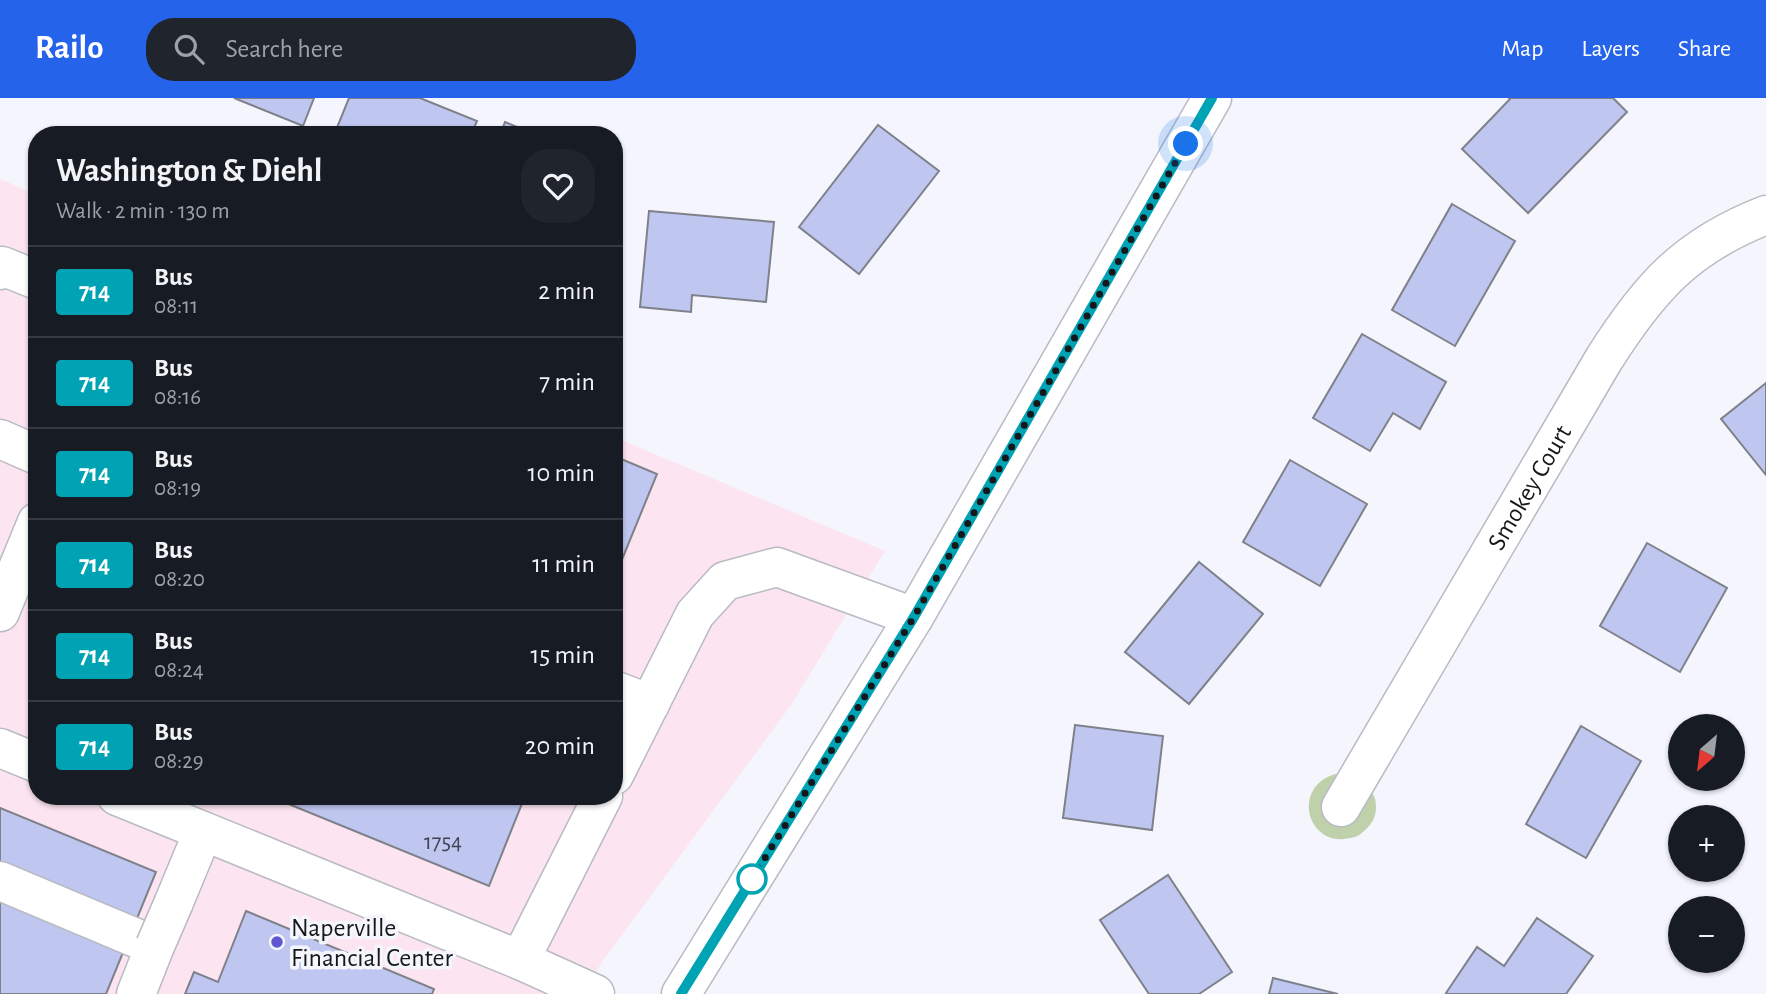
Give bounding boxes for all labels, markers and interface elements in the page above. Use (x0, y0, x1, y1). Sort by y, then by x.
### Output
search box (146, 18, 636, 81)
icon: search (170, 30, 208, 68)
text: Railo (35, 32, 104, 65)
text: Search here (226, 36, 343, 62)
text: Map (1501, 37, 1543, 61)
text: Layers (1581, 37, 1640, 61)
text: Share (1678, 37, 1731, 61)
your location (1168, 126, 1203, 161)
button: heart (521, 149, 595, 223)
text: Washington & Diehl (56, 155, 322, 188)
text: Walk · 2 min · 130 m (56, 200, 230, 223)
text: Bus (154, 264, 193, 290)
text: 2 min (538, 278, 595, 304)
text: 714 (79, 280, 110, 304)
text: 08:11 (154, 295, 198, 318)
text: Bus (154, 355, 193, 381)
text: 7 min (539, 369, 595, 395)
text: 714 (79, 371, 110, 395)
text: 08:16 (154, 386, 201, 409)
street label: Smokey Court (1483, 421, 1576, 555)
text: Bus (154, 446, 193, 472)
text: 10 min (528, 460, 595, 486)
text: 714 (79, 462, 110, 486)
text: 08:19 (154, 477, 201, 500)
text: Bus (154, 537, 193, 563)
text: 11 min (532, 551, 595, 577)
text: 714 (79, 553, 110, 577)
text: 08:20 (154, 568, 205, 591)
text: Bus (154, 628, 193, 654)
text: 15 min (530, 642, 595, 668)
text: 714 (79, 644, 110, 668)
text: 08:24 (154, 659, 204, 682)
north arrow (1668, 714, 1745, 791)
map controls (1668, 714, 1745, 973)
text: Bus (154, 719, 193, 745)
text: 20 min (525, 733, 595, 759)
text: 714 (79, 735, 110, 759)
text: 08:29 (154, 750, 204, 773)
button: + (1668, 805, 1745, 882)
house number: 1754 (424, 831, 462, 854)
unlabelled marker (737, 864, 767, 894)
button: − (1668, 896, 1745, 973)
place label: Naperville Financial Center (291, 915, 454, 971)
marker: Naperville Financial Center (269, 934, 285, 950)

